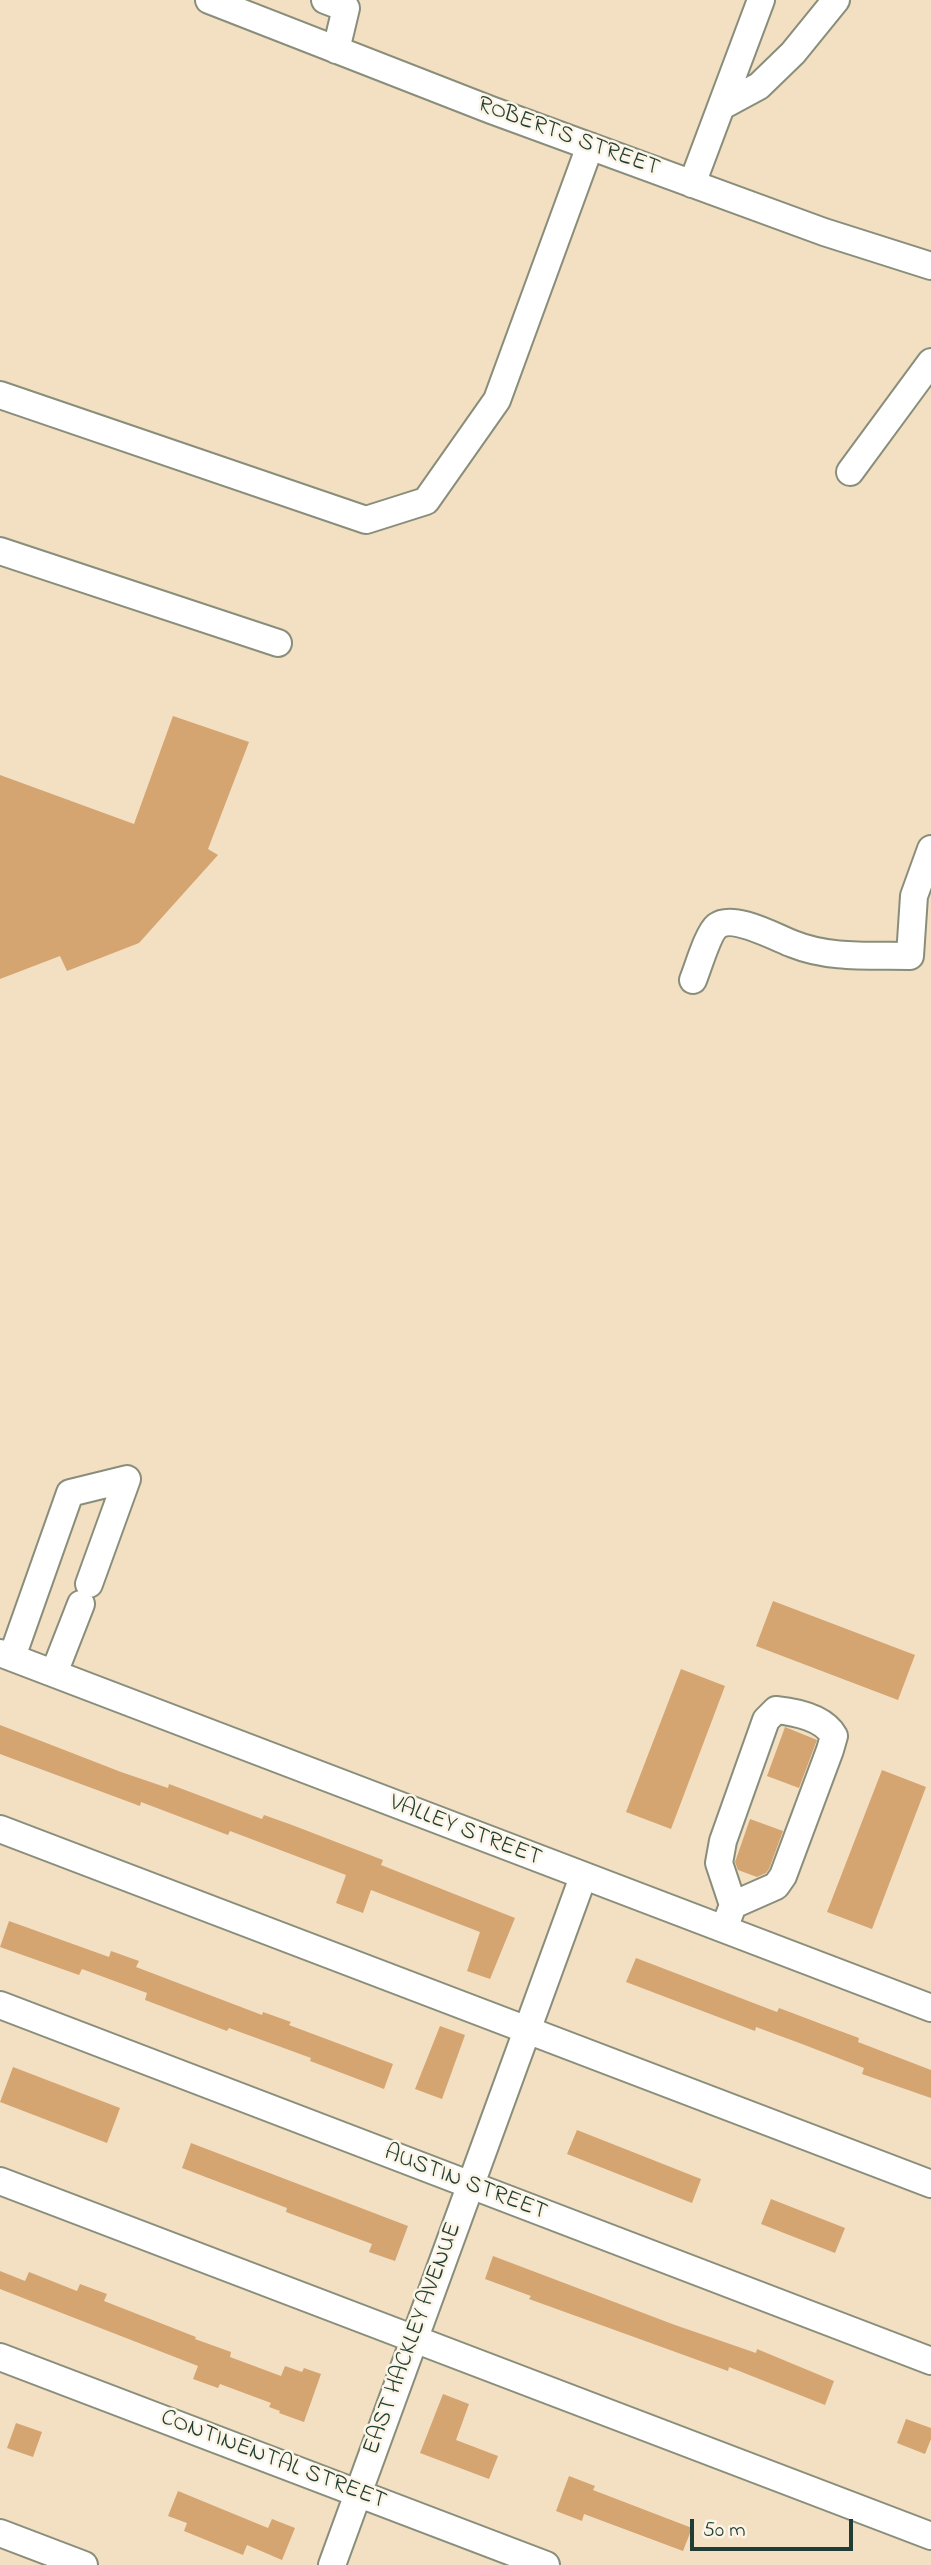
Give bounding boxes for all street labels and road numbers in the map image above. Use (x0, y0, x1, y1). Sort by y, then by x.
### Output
street label: ROBERTS STREET (473, 92, 663, 184)
street label: VALLEY STREET (385, 1790, 545, 1874)
street label: AUSTIN STREET (379, 2140, 551, 2228)
street label: EAST HACKLEY AVENUE (359, 2219, 469, 2459)
street label: CONTINENTAL STREET (156, 2405, 390, 2517)

